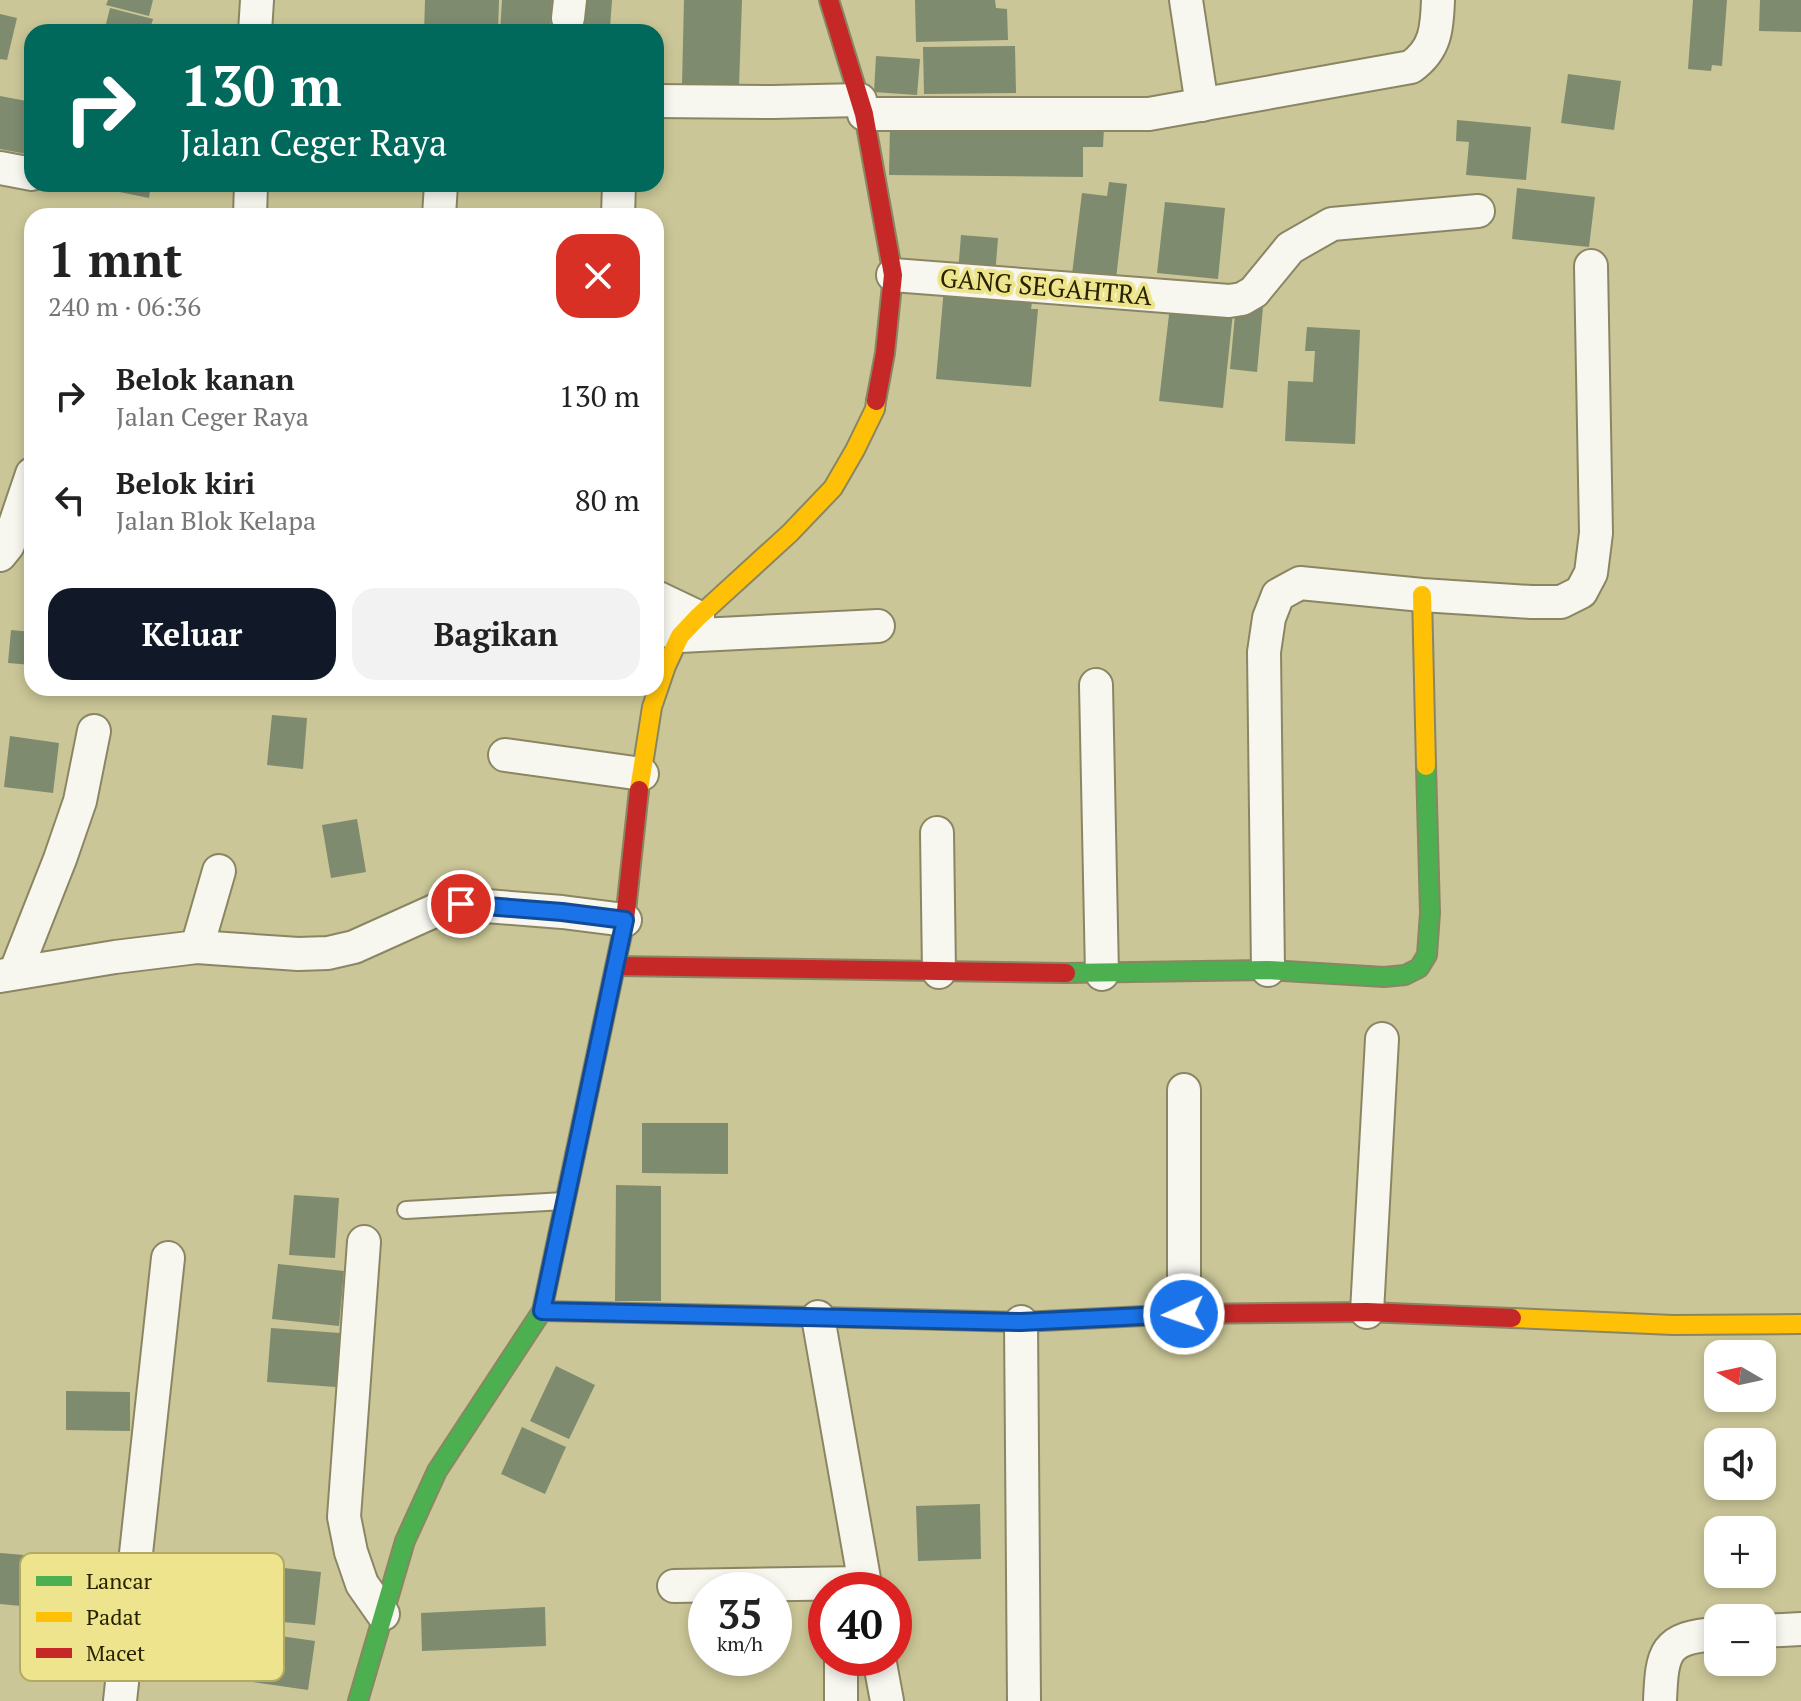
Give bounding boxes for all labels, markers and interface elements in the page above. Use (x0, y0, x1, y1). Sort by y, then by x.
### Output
text: 130 m (180, 48, 342, 122)
icon: right (48, 56, 152, 160)
text: Jalan Ceger Raya (180, 119, 447, 166)
text: 1 mnt (48, 227, 183, 291)
button: close (556, 234, 640, 318)
street label: GANG SEGAHTRA (939, 260, 1154, 312)
text: 240 m · 06:36 (48, 289, 201, 323)
text: Belok kanan (116, 359, 295, 399)
icon: right (48, 374, 92, 418)
text: 130 m (559, 376, 640, 416)
text: Jalan Ceger Raya (116, 399, 309, 433)
text: Belok kiri (116, 463, 255, 503)
icon: left (48, 478, 92, 522)
text: 80 m (575, 480, 640, 520)
text: Jalan Blok Kelapa (116, 503, 316, 537)
button: Keluar (48, 588, 336, 680)
button: Bagikan (352, 588, 640, 680)
pin (427, 870, 495, 938)
icon: arrive (439, 882, 483, 926)
position arrow (1142, 1272, 1226, 1356)
north arrow (1704, 1340, 1776, 1412)
map controls (1704, 1340, 1776, 1676)
button: sound (1704, 1428, 1776, 1500)
button: + (1704, 1516, 1776, 1588)
legend (20, 1553, 284, 1681)
text: Lancar (86, 1566, 153, 1595)
speed limit sign: 40 (808, 1572, 912, 1676)
text: 35 (717, 1587, 763, 1640)
text: Padat (86, 1602, 142, 1631)
button: − (1704, 1604, 1776, 1676)
text: km/h (717, 1630, 763, 1657)
text: Macet (86, 1638, 145, 1667)

